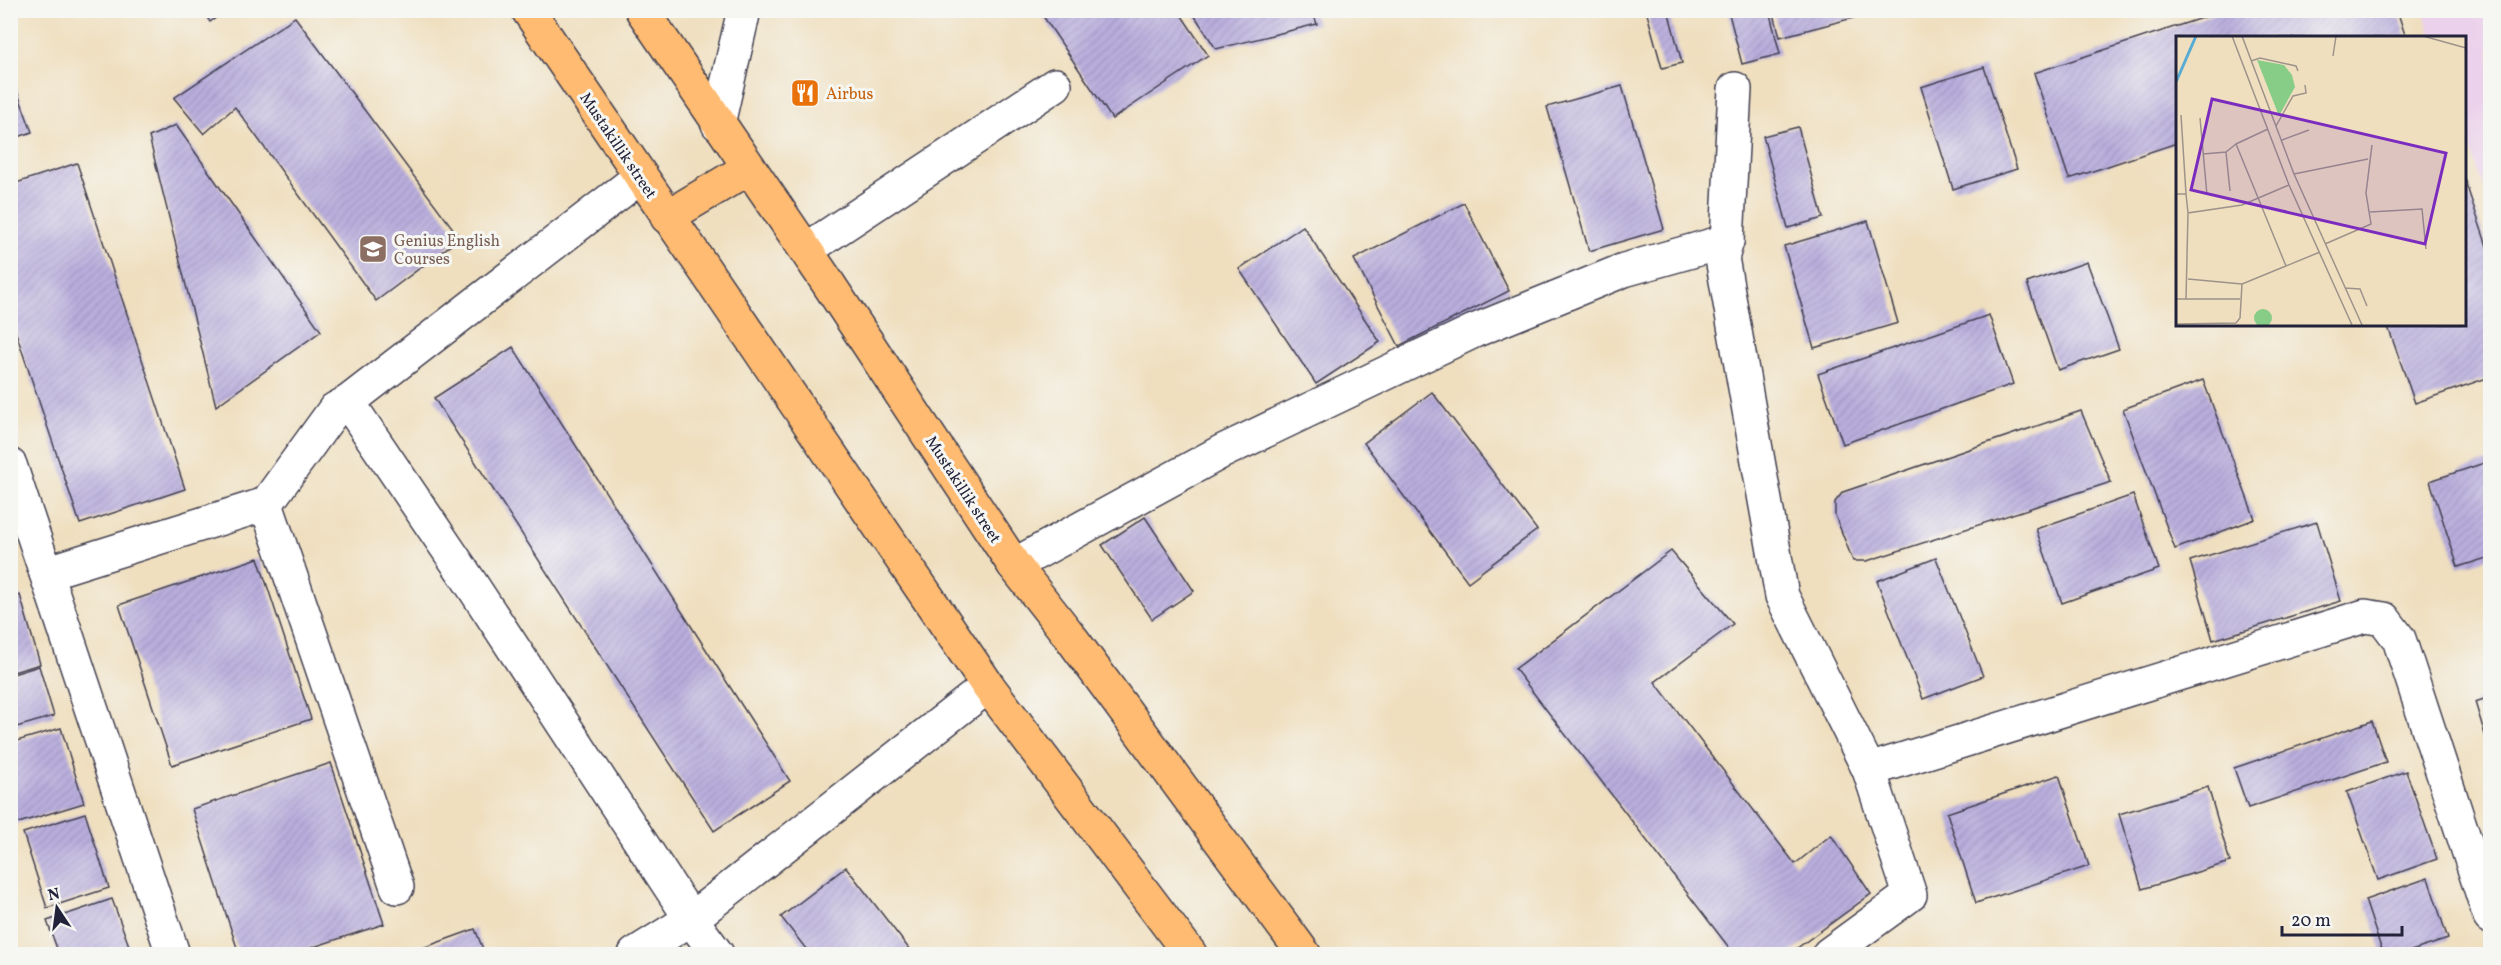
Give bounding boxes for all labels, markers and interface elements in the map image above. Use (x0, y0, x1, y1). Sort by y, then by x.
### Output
inset map (2176, 36, 2465, 326)
restaurant icon: Airbus (789, 77, 821, 109)
place label: Airbus (826, 84, 874, 106)
street label: Mustakillik street (574, 89, 661, 204)
place label: Genius English Courses (394, 231, 500, 271)
school or university icon: Genius English Courses (357, 233, 389, 265)
street label: Mustakillik street (919, 432, 1005, 548)
north arrow (27, 878, 87, 938)
text: N (46, 883, 63, 907)
scale bar (2282, 899, 2402, 937)
text: 20 m (2291, 909, 2331, 934)

